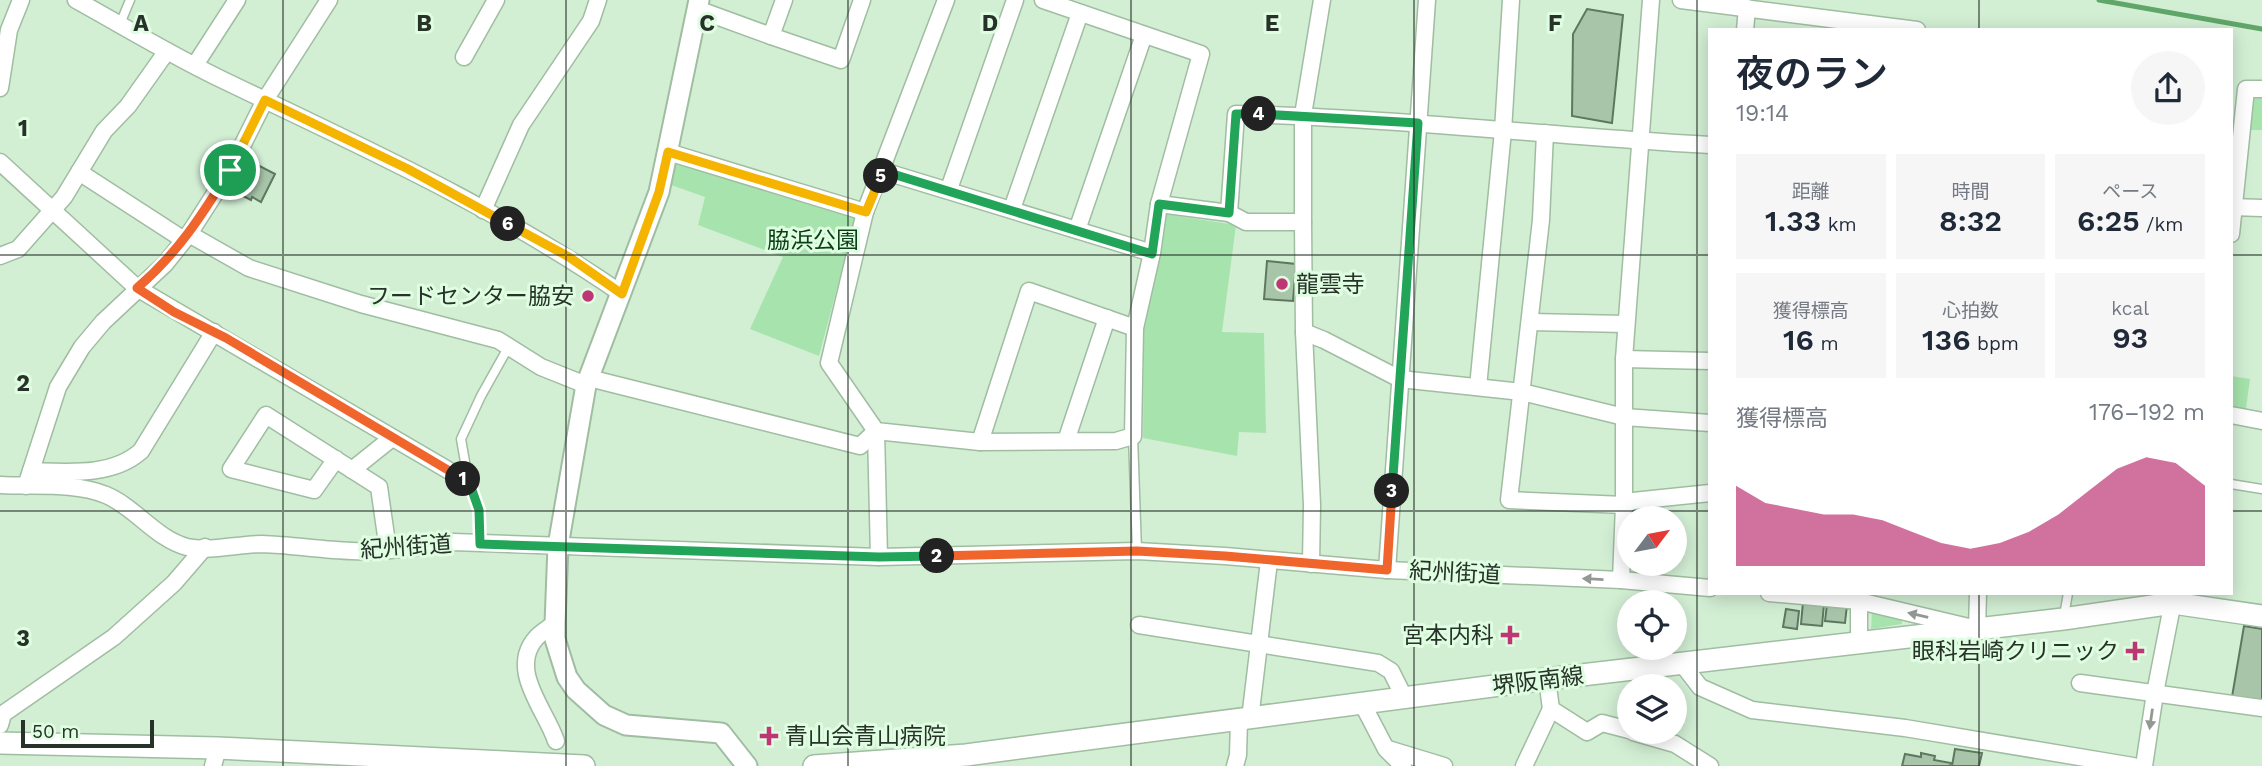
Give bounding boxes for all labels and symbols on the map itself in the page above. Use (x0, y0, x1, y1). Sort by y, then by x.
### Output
text: A (133, 10, 149, 37)
text: B (416, 10, 432, 37)
text: C (699, 10, 715, 37)
text: D (982, 10, 998, 37)
text: E (1265, 10, 1279, 37)
text: F (1548, 10, 1562, 37)
pin: 4 (1242, 96, 1276, 132)
text: 1 (18, 115, 28, 142)
pin (200, 140, 260, 200)
pin: 5 (864, 158, 898, 194)
pin: 6 (490, 206, 526, 242)
park label: 脇浜公園 (767, 227, 859, 254)
place label: 龍雲寺 (1296, 271, 1365, 298)
marker: 龍雲寺 (1274, 276, 1290, 292)
place label: フードセンター脇安 (367, 283, 574, 310)
marker: フードセンター脇安 (580, 288, 596, 304)
text: 2 (16, 370, 30, 397)
pin: 1 (446, 462, 480, 496)
pin: 3 (1374, 474, 1410, 508)
north arrow (1617, 506, 1687, 576)
street label: 紀州街道 (359, 530, 453, 564)
pin: 2 (920, 538, 954, 574)
street label: 紀州街道 (1408, 557, 1502, 589)
one-way arrow (1582, 574, 1604, 585)
one-way arrow (1907, 609, 1929, 620)
place label: 宮本内科 (1402, 622, 1494, 649)
text: 3 (16, 625, 30, 652)
marker: 宮本内科 (1500, 625, 1520, 645)
place label: 眼科岩崎クリニック (1912, 638, 2119, 665)
marker: 眼科岩崎クリニック (2125, 641, 2145, 661)
street label: 堺阪南線 (1491, 662, 1585, 700)
one-way arrow (2145, 708, 2156, 730)
scale bar (21, 717, 154, 749)
place label: 青山会青山病院 (785, 723, 946, 750)
marker: 青山会青山病院 (759, 726, 779, 746)

